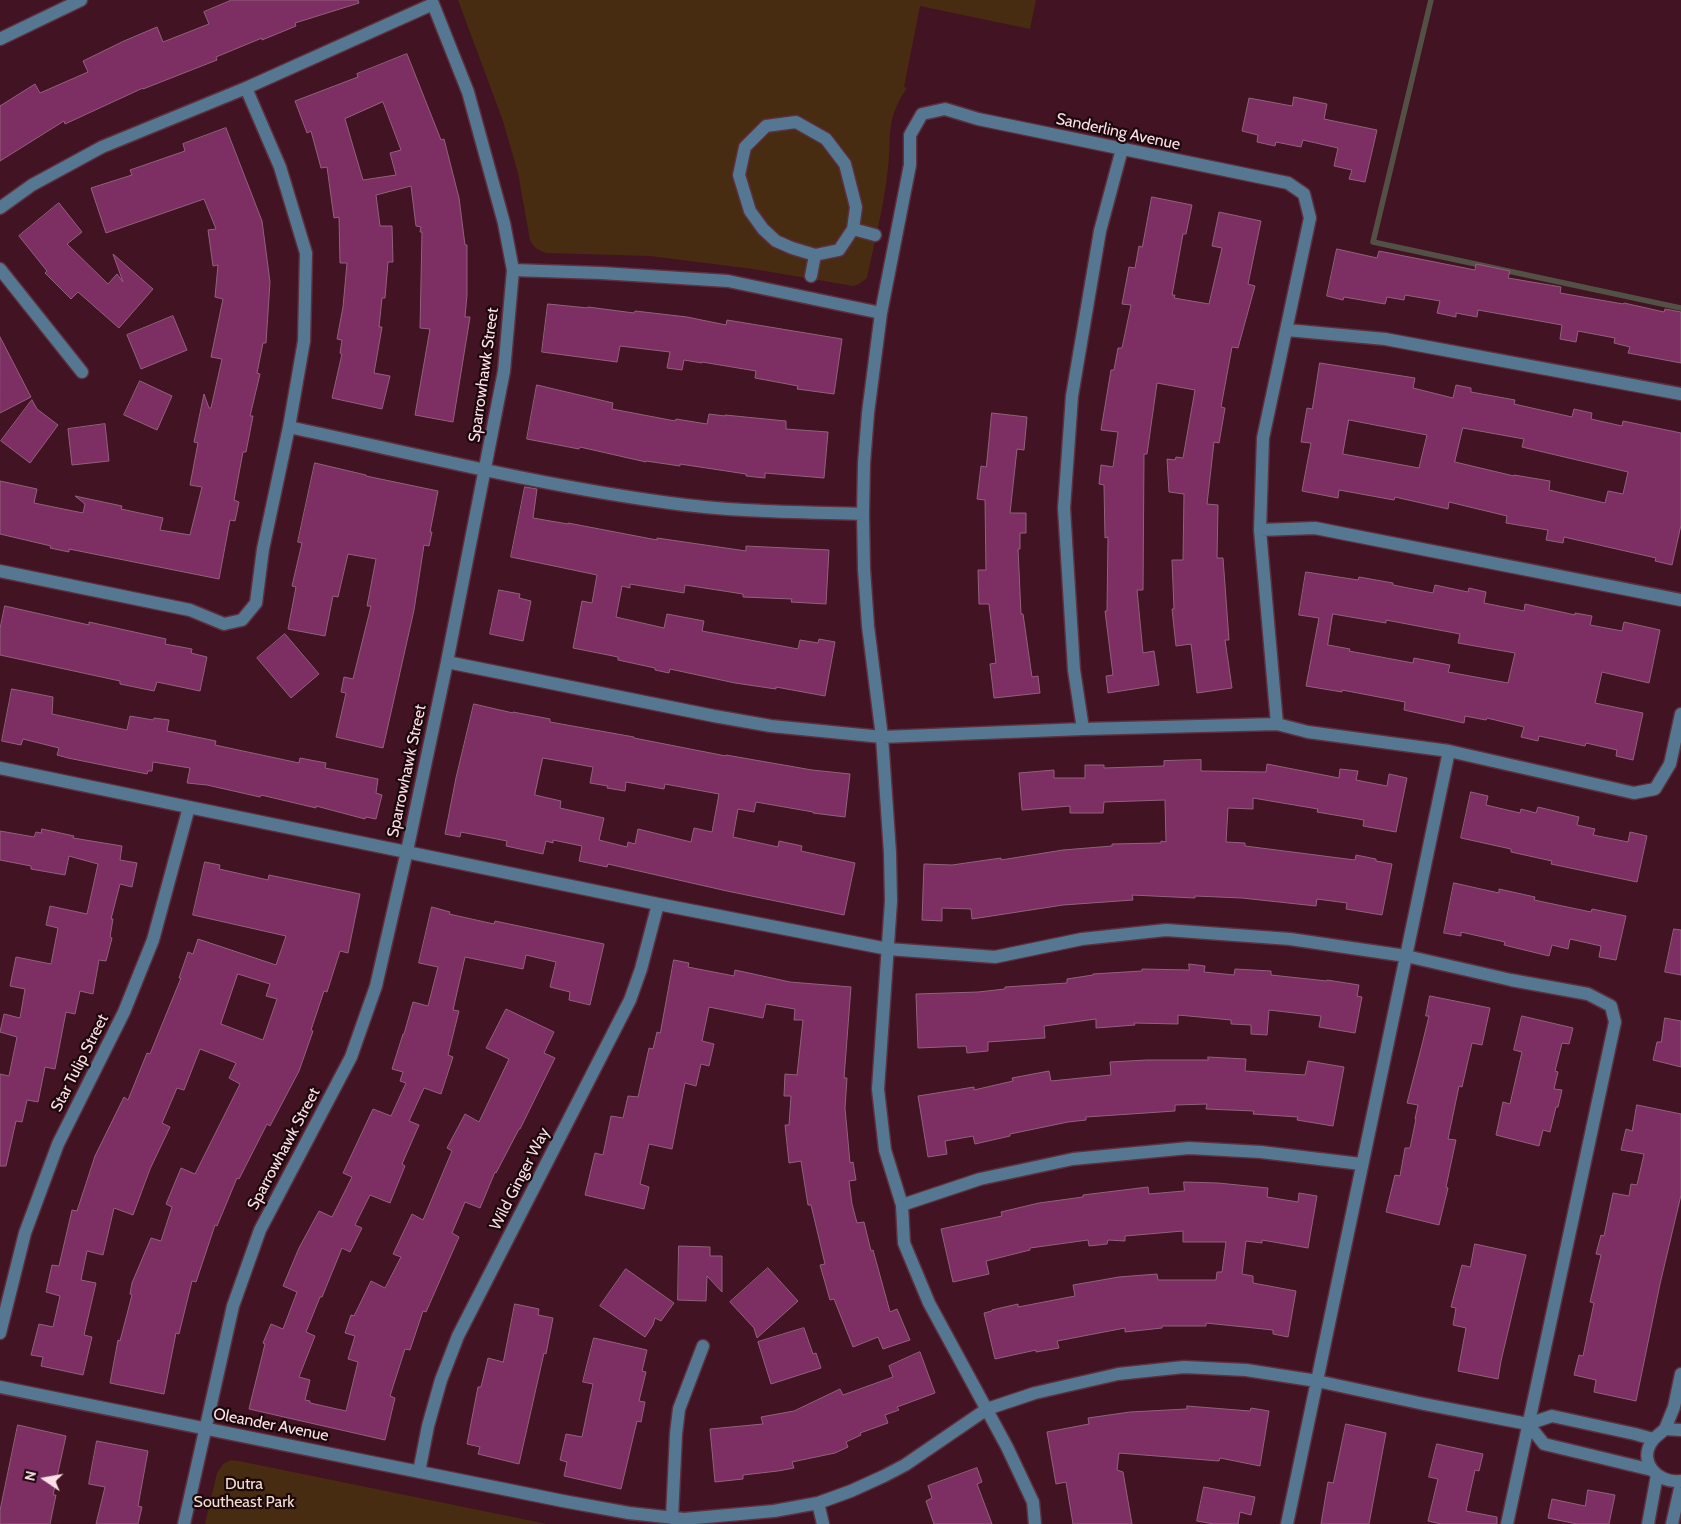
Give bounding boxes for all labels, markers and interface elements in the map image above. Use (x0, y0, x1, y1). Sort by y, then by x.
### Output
street label: Sanderling Avenue (1054, 109, 1182, 155)
street label: Sparrowhawk Street (465, 306, 503, 444)
street label: Sparrowhawk Street (384, 703, 430, 839)
street label: Star Tulip Street (47, 1011, 113, 1115)
street label: Sparrowhawk Street (244, 1085, 324, 1213)
street label: Wild Ginger Way (486, 1125, 554, 1233)
street label: Oleander Avenue (212, 1404, 330, 1446)
north arrow (20, 1454, 70, 1504)
text: N (20, 1469, 40, 1483)
park label: Dutra Southeast Park (194, 1474, 294, 1512)

